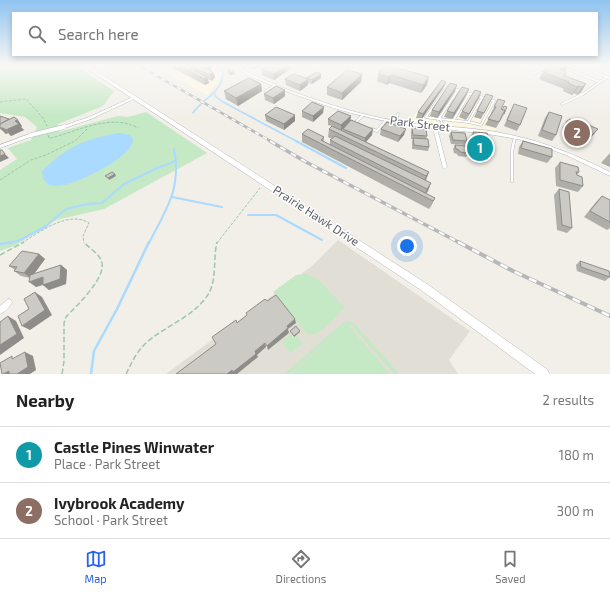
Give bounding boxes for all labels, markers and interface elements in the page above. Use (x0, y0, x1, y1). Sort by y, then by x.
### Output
search box (12, 12, 598, 56)
icon: search (26, 23, 48, 45)
text: Search here (58, 25, 139, 43)
street label: Park Street (389, 112, 451, 134)
pin: 2 (564, 118, 590, 148)
pin: 1 (467, 133, 493, 163)
street label: Prairie Hawk Drive (271, 182, 362, 248)
your location (397, 236, 417, 256)
text: Nearby (16, 390, 74, 410)
text: 2 results (542, 392, 594, 408)
text: Castle Pines Winwater (54, 438, 214, 456)
text: 1 (26, 447, 32, 463)
text: 180 m (559, 447, 594, 463)
text: Place · Park Street (54, 456, 160, 472)
text: Ivybrook Academy (54, 494, 185, 512)
text: 2 (25, 503, 33, 519)
text: 300 m (557, 503, 594, 519)
text: School · Park Street (54, 512, 168, 528)
tab: Map (85, 548, 107, 585)
tab: Directions (276, 548, 326, 585)
tab: Saved (495, 548, 526, 585)

